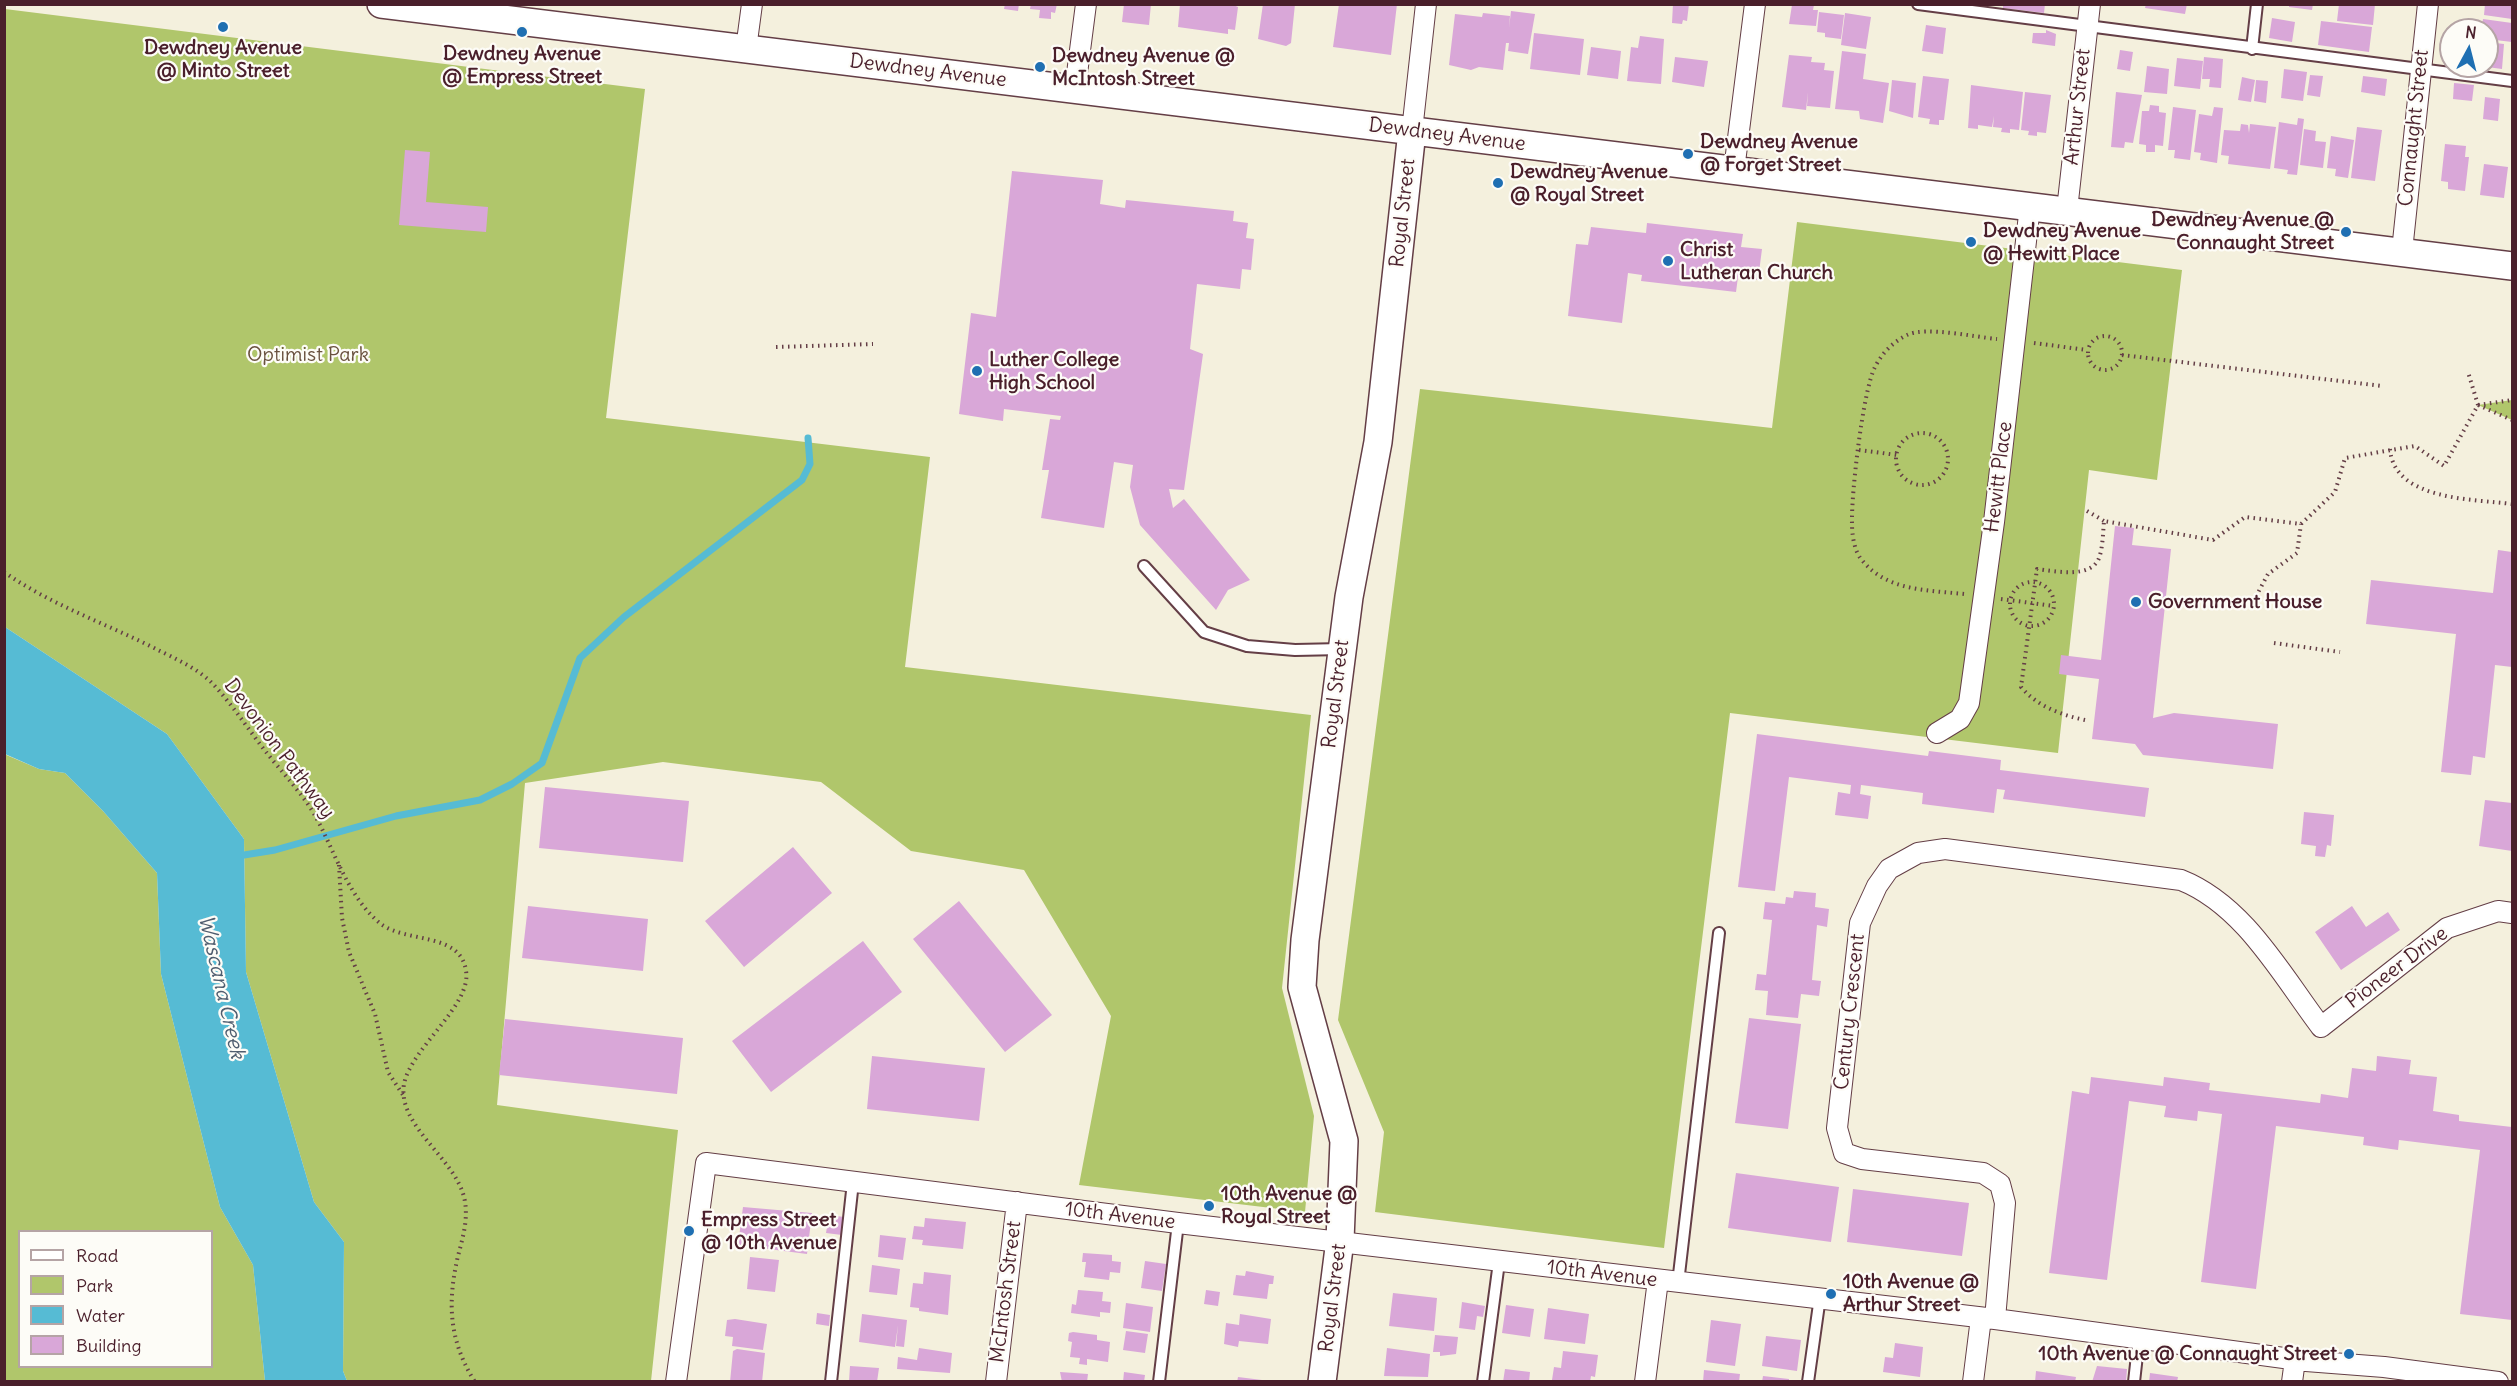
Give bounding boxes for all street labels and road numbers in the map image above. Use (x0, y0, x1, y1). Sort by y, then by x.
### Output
street label: Arthur Street (2060, 47, 2096, 167)
street label: Connaught Street (2394, 48, 2434, 208)
street label: Dewdney Avenue (848, 49, 1008, 93)
street label: Dewdney Avenue (1367, 113, 1527, 157)
street label: Royal Street (1385, 157, 1421, 269)
street label: Hewitt Place (1980, 420, 2018, 534)
street label: Royal Street (1317, 638, 1355, 750)
street label: Devonion Pathway (219, 674, 339, 824)
street label: Pioneer Drive (2341, 922, 2453, 1014)
street label: Century Crescent (1830, 933, 1870, 1091)
street label: 10th Avenue (1063, 1197, 1177, 1235)
street label: McIntosh Street (985, 1220, 1027, 1364)
street label: Royal Street (1314, 1242, 1352, 1354)
street label: 10th Avenue (1545, 1255, 1659, 1293)

